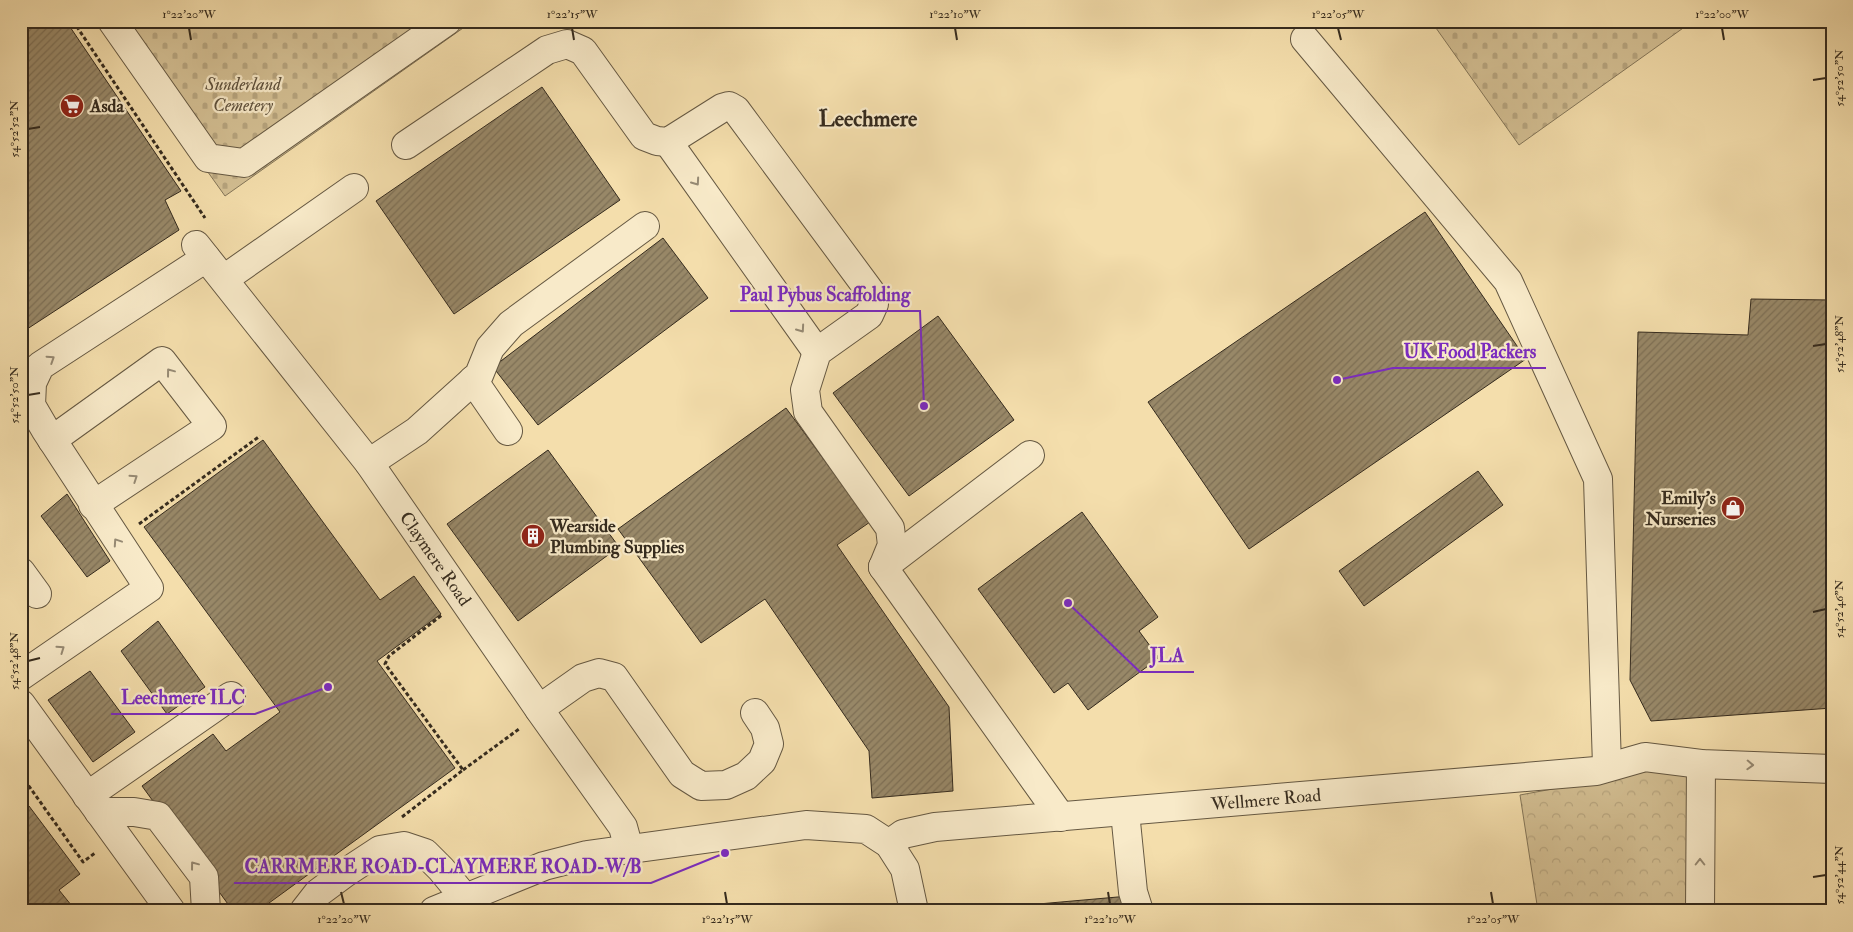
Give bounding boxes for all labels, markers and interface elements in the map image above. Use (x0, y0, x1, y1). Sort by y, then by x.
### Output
text: 1°22'20"W (162, 7, 217, 22)
text: 1°22'15"W (547, 7, 598, 22)
text: 1°22'10"W (929, 7, 982, 22)
text: 1°22'05"W (1312, 7, 1365, 22)
text: 1°22'00"W (1695, 7, 1750, 22)
text: 54°52'50"N (1832, 49, 1847, 107)
park label: Sunderland Cemetery (204, 73, 282, 117)
supermarket icon: Asda (59, 93, 85, 119)
place label: Asda (89, 95, 124, 118)
text: 54°52'52"N (7, 100, 22, 158)
district label: Leechmere (819, 105, 918, 133)
one-way arrow (691, 176, 699, 185)
callout: Paul Pybus Scaffolding (730, 277, 920, 311)
text: Paul Pybus Scaffolding (740, 283, 911, 308)
text: 54°52'48"N (1832, 315, 1847, 373)
one-way arrow (795, 323, 804, 333)
callout: UK Food Packers (1393, 334, 1546, 368)
text: UK Food Packers (1404, 340, 1537, 364)
one-way arrow (45, 356, 55, 365)
text: 54°52'50"N (7, 366, 22, 424)
one-way arrow (167, 368, 176, 378)
one-way arrow (129, 475, 138, 485)
place label: Emily's Nurseries (1644, 487, 1716, 531)
shop icon: Emily's Nurseries (1720, 495, 1746, 521)
street label: Claymere Road (394, 507, 476, 611)
place label: Wearside Plumbing Supplies (549, 515, 684, 559)
building icon: Wearside Plumbing Supplies (520, 523, 546, 549)
one-way arrow (114, 538, 124, 547)
text: 54°52'46"N (1832, 579, 1847, 638)
text: 54°52'48"N (7, 632, 22, 690)
callout: JLA (1140, 638, 1194, 672)
text: JLA (1149, 644, 1185, 668)
one-way arrow (55, 646, 65, 655)
callout: Leechmere ILC (111, 680, 255, 714)
text: Leechmere ILC (121, 686, 245, 710)
one-way arrow (1746, 760, 1754, 771)
street label: Wellmere Road (1209, 784, 1322, 816)
text: 54°52'44"N (1832, 845, 1847, 904)
callout: CARRMERE ROAD-CLAYMERE ROAD-W/B (234, 849, 651, 883)
text: CARRMERE ROAD-CLAYMERE ROAD-W/B (244, 855, 642, 879)
one-way arrow (1695, 858, 1705, 866)
one-way arrow (192, 862, 200, 871)
text: 1°22'20"W (317, 912, 372, 927)
text: 1°22'15"W (702, 912, 753, 927)
text: 1°22'10"W (1084, 912, 1137, 927)
text: 1°22'05"W (1467, 912, 1520, 927)

